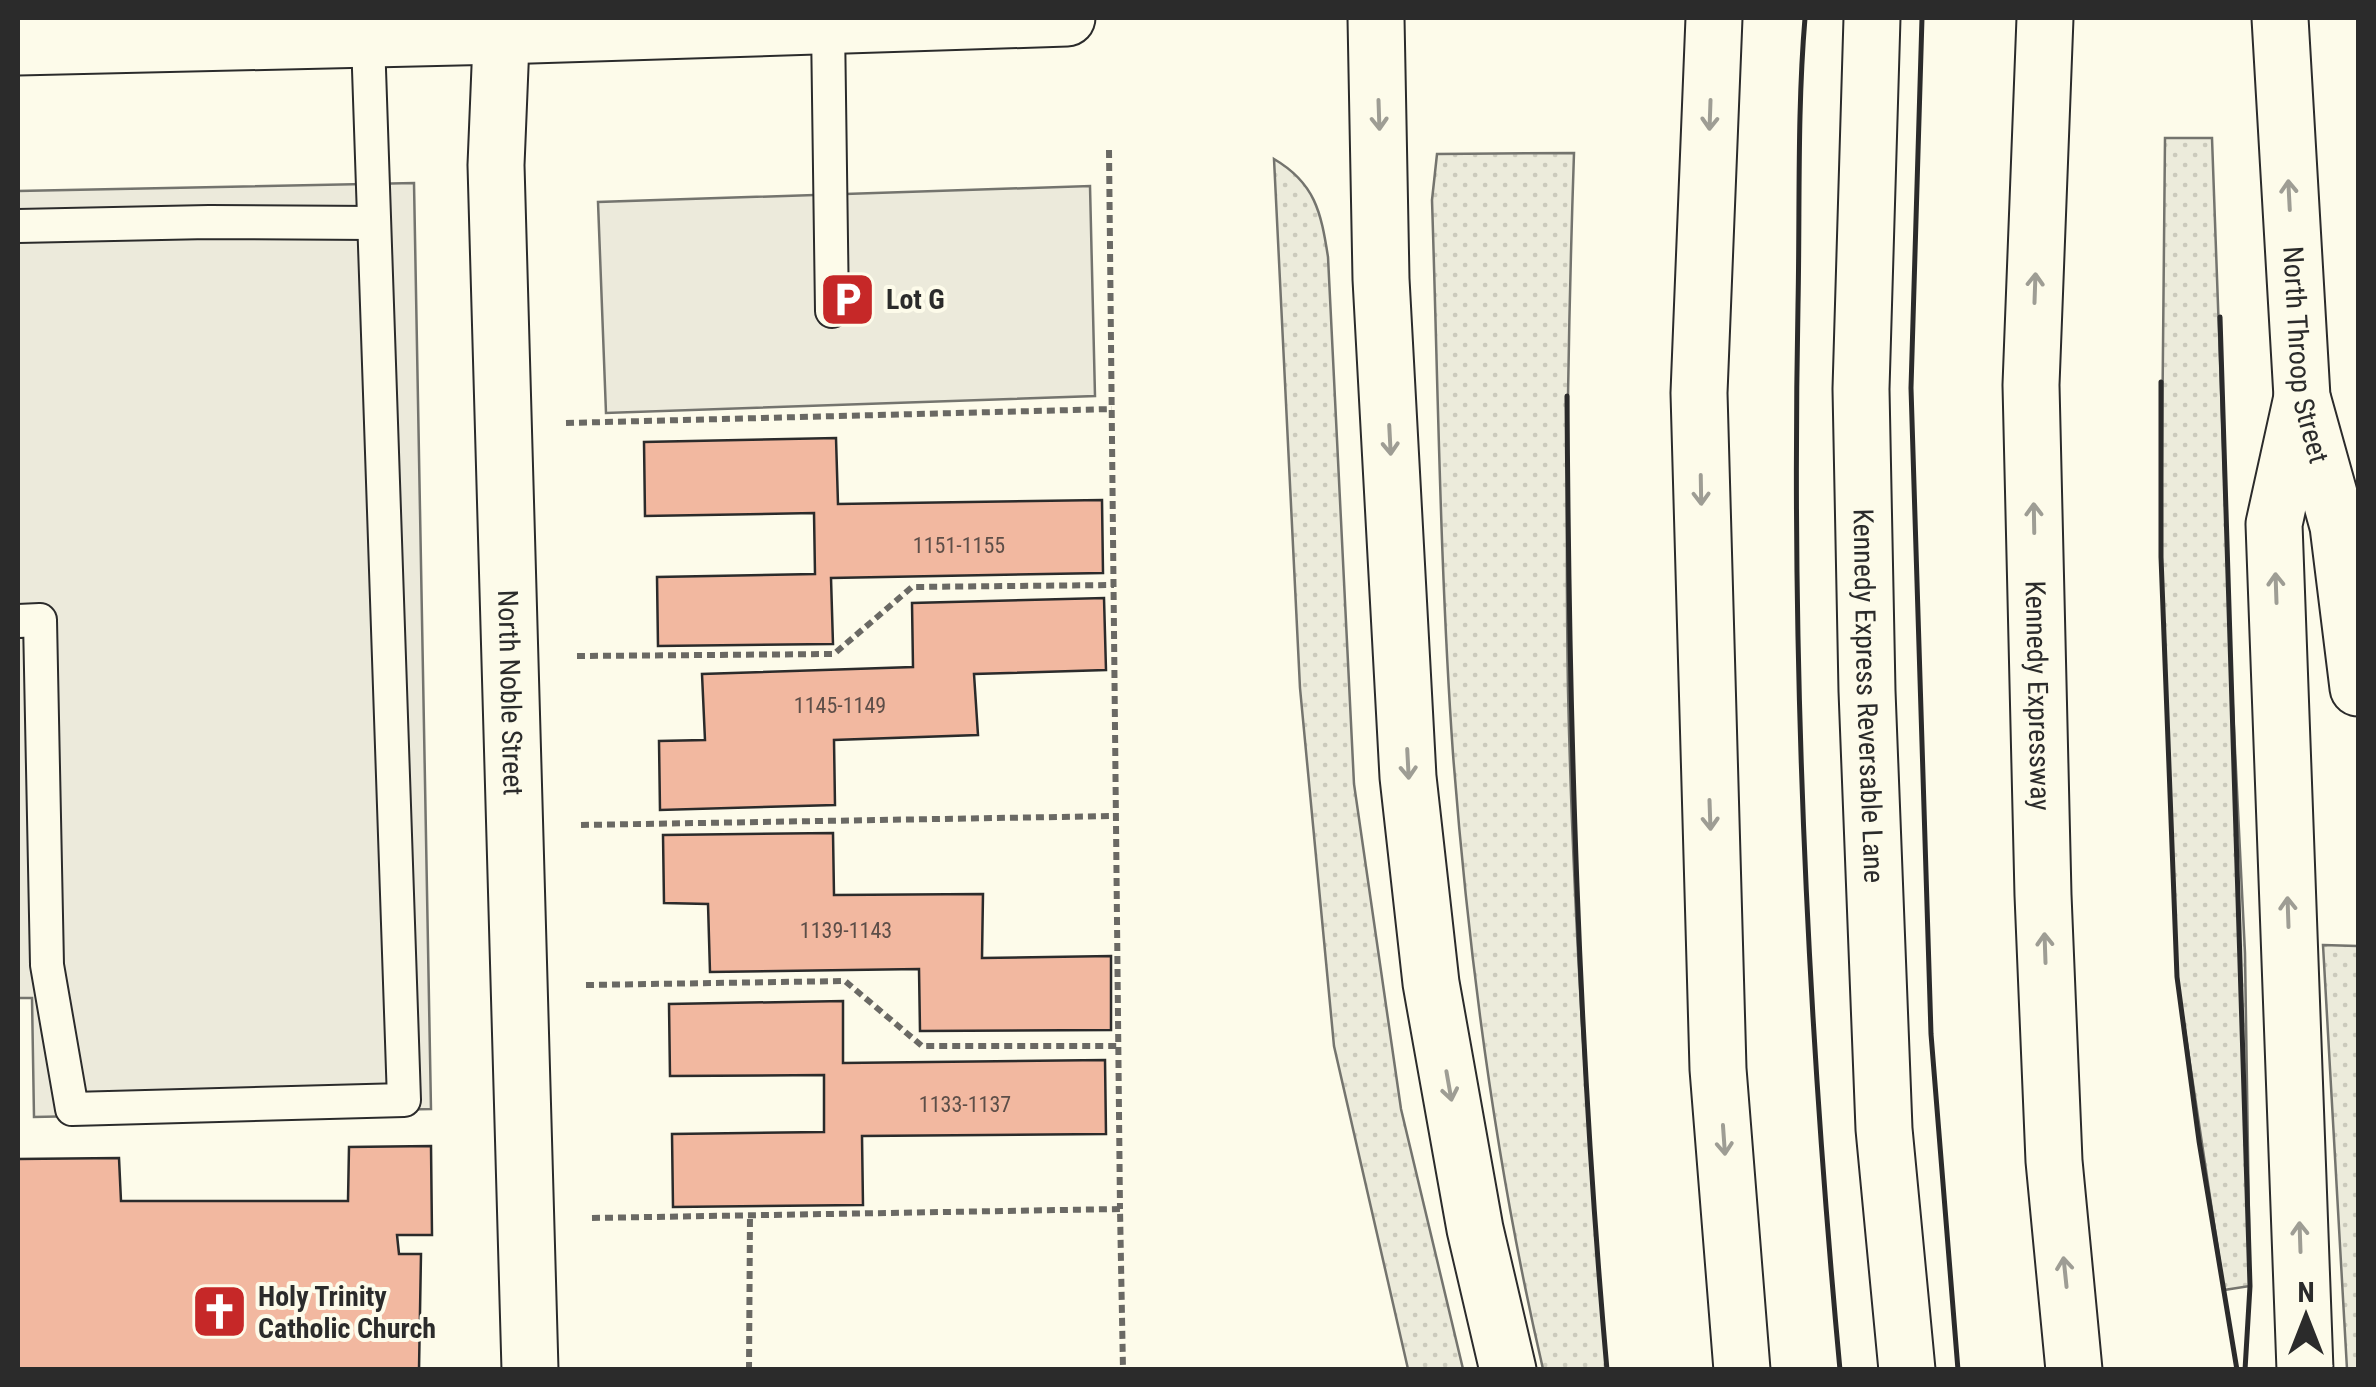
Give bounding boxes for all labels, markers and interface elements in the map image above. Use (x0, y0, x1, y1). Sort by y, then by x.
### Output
one-way arrow (1369, 98, 1388, 130)
one-way arrow (1700, 98, 1719, 130)
one-way arrow (2280, 180, 2299, 212)
street label: North Throop Street (2276, 245, 2336, 467)
parking icon: Lot G (817, 269, 877, 329)
one-way arrow (2026, 272, 2045, 304)
place label: Lot G (886, 283, 945, 316)
one-way arrow (1381, 423, 1400, 455)
one-way arrow (1692, 473, 1710, 506)
one-way arrow (2025, 503, 2044, 535)
street label: Kennedy Express Reversable Lane (1846, 508, 1890, 884)
house number: 1151-1155 (913, 533, 1005, 558)
one-way arrow (2266, 572, 2285, 604)
street label: Kennedy Expressway (2019, 580, 2057, 812)
street label: North Noble Street (491, 589, 530, 796)
house number: 1145-1149 (794, 693, 886, 718)
one-way arrow (1399, 748, 1418, 780)
one-way arrow (1700, 798, 1719, 830)
one-way arrow (2278, 897, 2297, 929)
house number: 1139-1143 (800, 918, 892, 943)
one-way arrow (2035, 933, 2054, 965)
one-way arrow (1440, 1070, 1459, 1102)
house number: 1133-1137 (919, 1092, 1011, 1117)
one-way arrow (1715, 1123, 1734, 1155)
one-way arrow (2290, 1222, 2309, 1254)
one-way arrow (2055, 1257, 2074, 1289)
north arrow (2256, 1267, 2356, 1367)
text: N (2297, 1276, 2315, 1309)
place label: Holy Trinity Catholic Church (258, 1280, 436, 1345)
church icon: Holy Trinity Catholic Church (189, 1282, 249, 1342)

